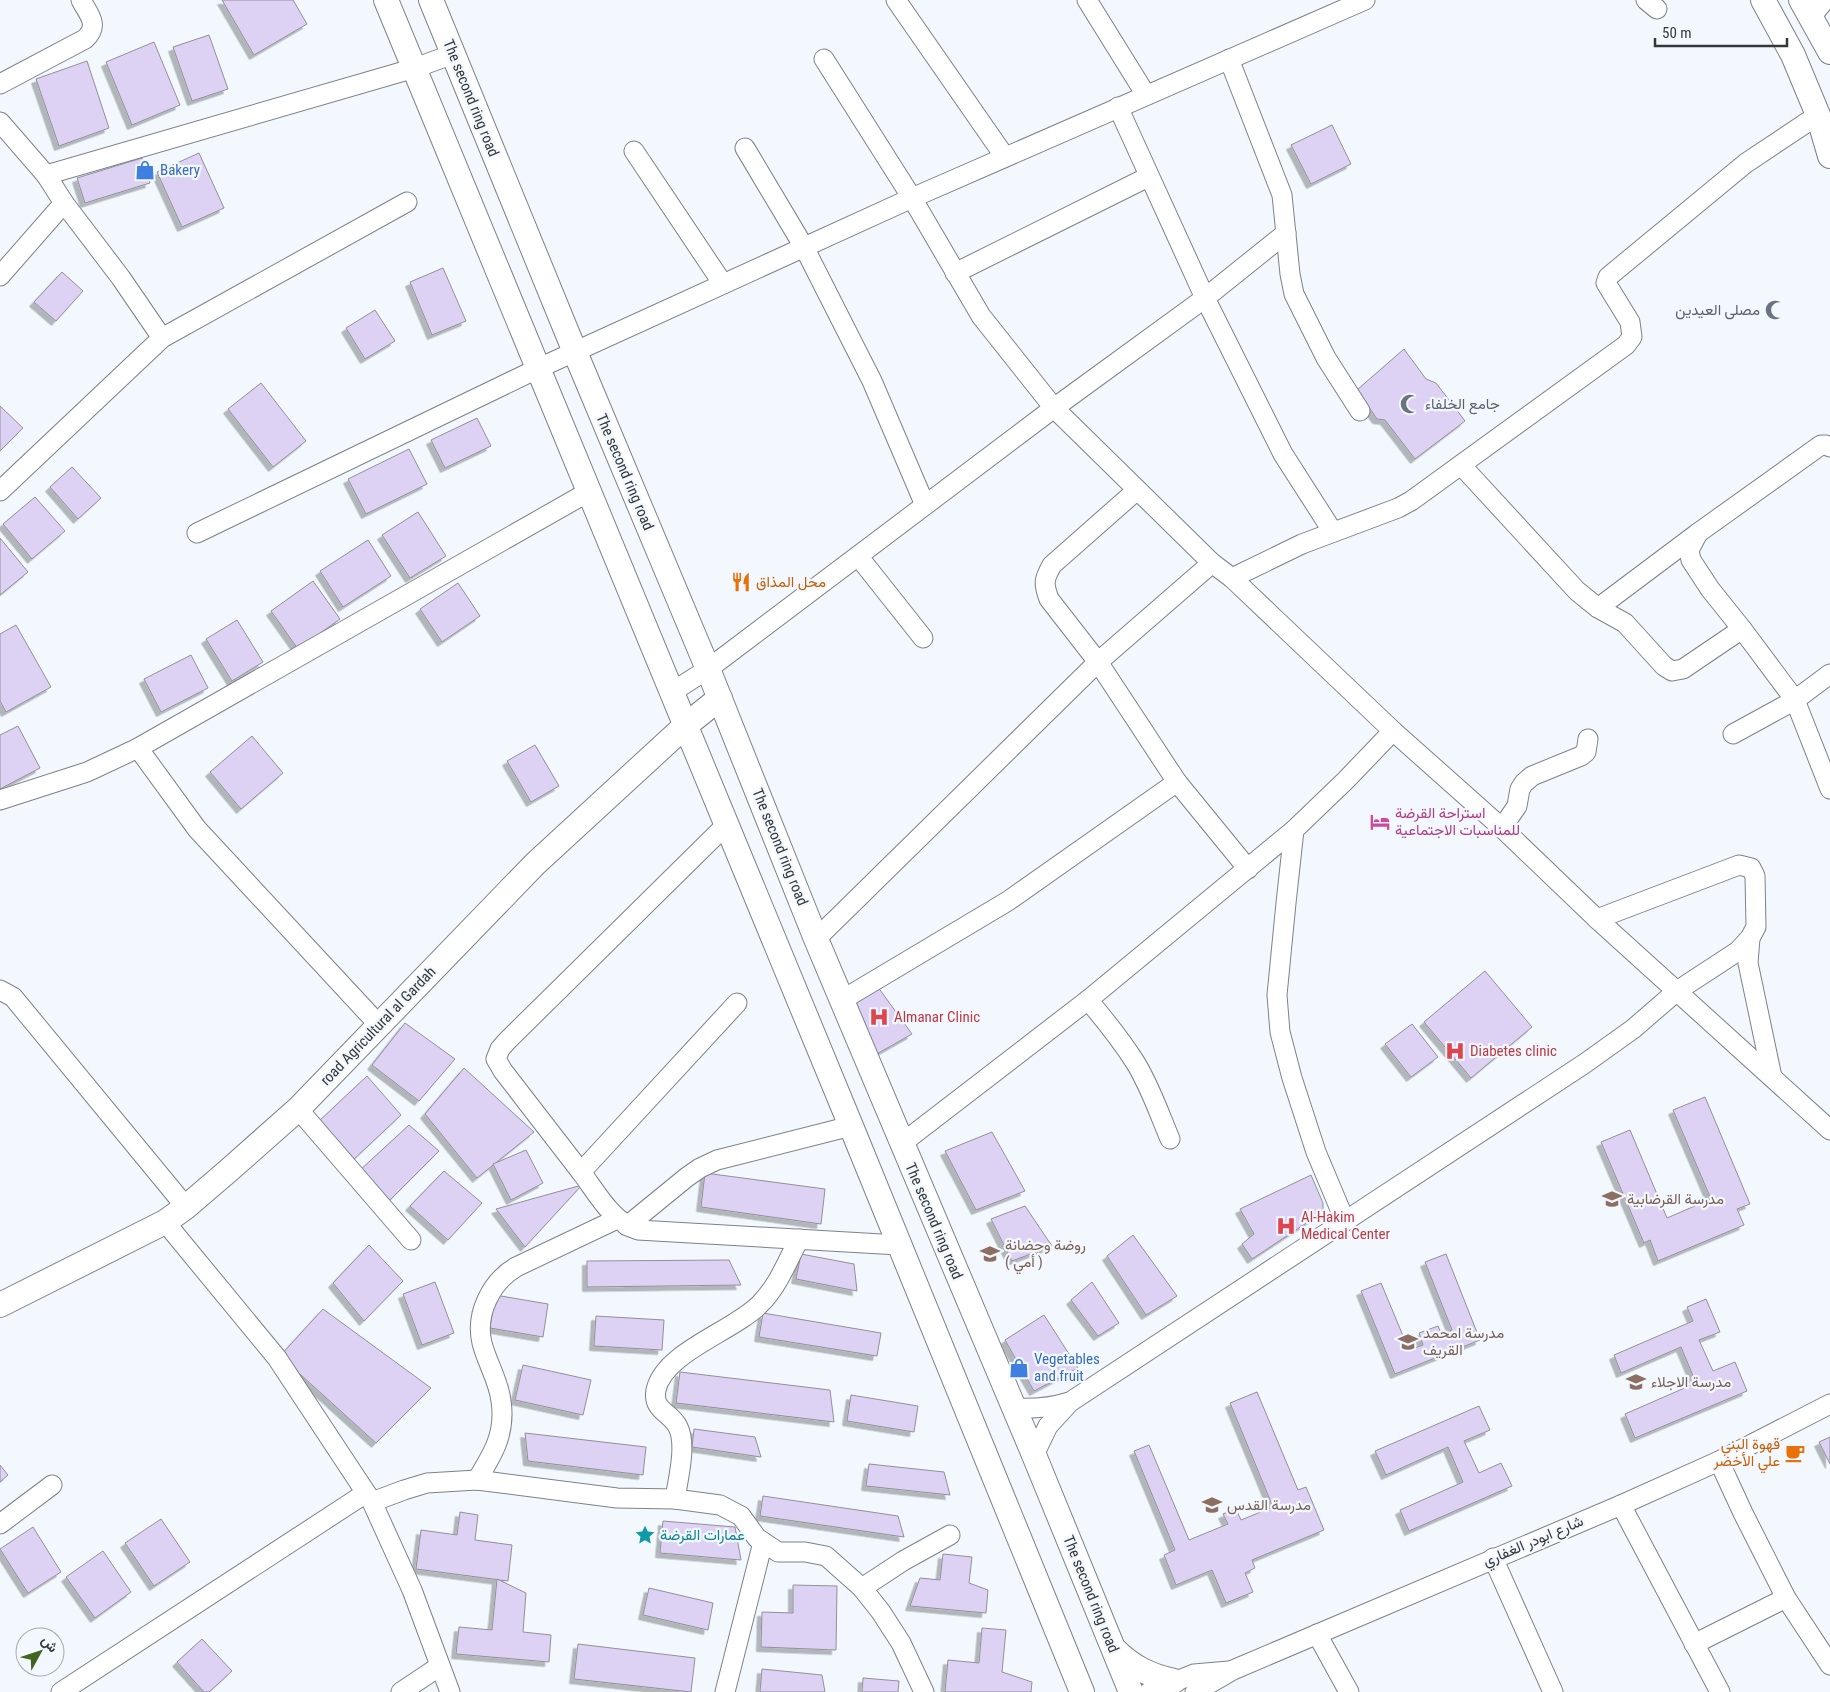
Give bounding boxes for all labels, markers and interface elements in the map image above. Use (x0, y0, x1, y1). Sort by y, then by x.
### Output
scale bar (1655, 15, 1788, 47)
text: 50 m (1662, 24, 1692, 42)
street label: The second ring road (439, 37, 503, 159)
shop icon: Bakery (134, 159, 156, 181)
place label: Bakery (160, 161, 200, 179)
mosque icon: مصلى العيدين (1764, 299, 1786, 321)
place label: مصلى العيدين (1675, 301, 1760, 320)
mosque icon: جامع الخلفاء (1399, 393, 1421, 415)
place label: جامع الخلفاء (1425, 395, 1500, 415)
street label: The second ring road (592, 411, 658, 533)
restaurant icon: محل المذاق (730, 571, 752, 593)
place label: محل المذاق (756, 573, 826, 591)
street label: The second ring road (748, 786, 812, 908)
place label: استراحة القرضة للمناسبات الاجتماعية (1395, 804, 1520, 839)
hotel icon: استراحة القرضة للمناسبات الاجتماعية (1369, 811, 1391, 833)
street label: road Agricultural al Gardah (317, 963, 439, 1089)
hospital icon: Almanar Clinic (868, 1006, 890, 1028)
place label: Almanar Clinic (894, 1008, 980, 1026)
hospital icon: Diabetes clinic (1444, 1040, 1466, 1062)
place label: Diabetes clinic (1470, 1042, 1557, 1060)
street label: The second ring road (901, 1160, 967, 1282)
school or university icon: مدرسة القرضابية (1601, 1188, 1623, 1210)
place label: مدرسة القرضابية (1627, 1190, 1724, 1208)
place label: Al-Hakim Medical Center (1301, 1208, 1391, 1243)
hospital icon: Al-Hakim Medical Center (1275, 1215, 1297, 1237)
place label: روضة وحضانة ( أمي ) (1005, 1236, 1086, 1275)
school or university icon: روضة وحضانة ( أمي ) (979, 1243, 1001, 1265)
place label: مدرسة امحمد القريف (1423, 1324, 1504, 1359)
school or university icon: مدرسة امحمد القريف (1397, 1331, 1419, 1353)
place label: Vegetables and fruit (1034, 1350, 1100, 1385)
shop icon: Vegetables and fruit (1008, 1357, 1030, 1379)
school or university icon: مدرسة الاجلاء (1625, 1371, 1647, 1393)
place label: مدرسة الاجلاء (1651, 1373, 1731, 1391)
place label: قهوة البني علي الأخضر (1712, 1435, 1780, 1474)
cafe icon: قهوة البني علي الأخضر (1784, 1442, 1806, 1464)
school or university icon: مدرسة القدس (1201, 1494, 1223, 1516)
place label: مدرسة القدس (1227, 1496, 1311, 1515)
street label: شارع ابودر الغفاري (1480, 1512, 1588, 1574)
place icon: عمارات القرضة (634, 1524, 656, 1546)
place label: عمارات القرضة (660, 1526, 745, 1544)
street label: The second ring road (1059, 1533, 1123, 1655)
north arrow (15, 1627, 65, 1677)
text: ش (38, 1632, 62, 1656)

